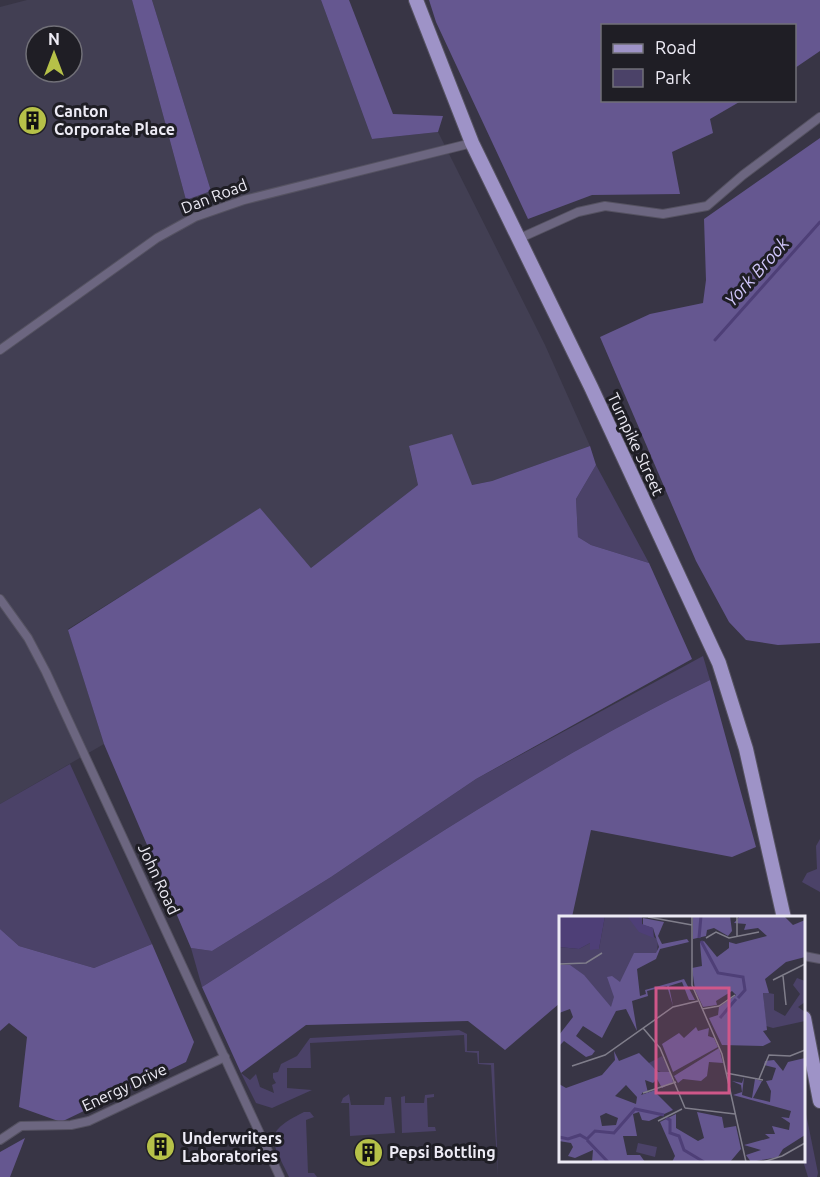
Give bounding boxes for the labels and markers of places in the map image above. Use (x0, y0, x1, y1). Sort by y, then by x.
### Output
place label: Canton Corporate Place (54, 102, 175, 138)
building icon: Canton Corporate Place (17, 104, 49, 136)
place label: Underwriters Laboratories (182, 1129, 282, 1165)
building icon: Underwriters Laboratories (145, 1131, 177, 1163)
building icon: Pepsi Bottling (352, 1136, 384, 1168)
place label: Pepsi Bottling (389, 1143, 496, 1161)

